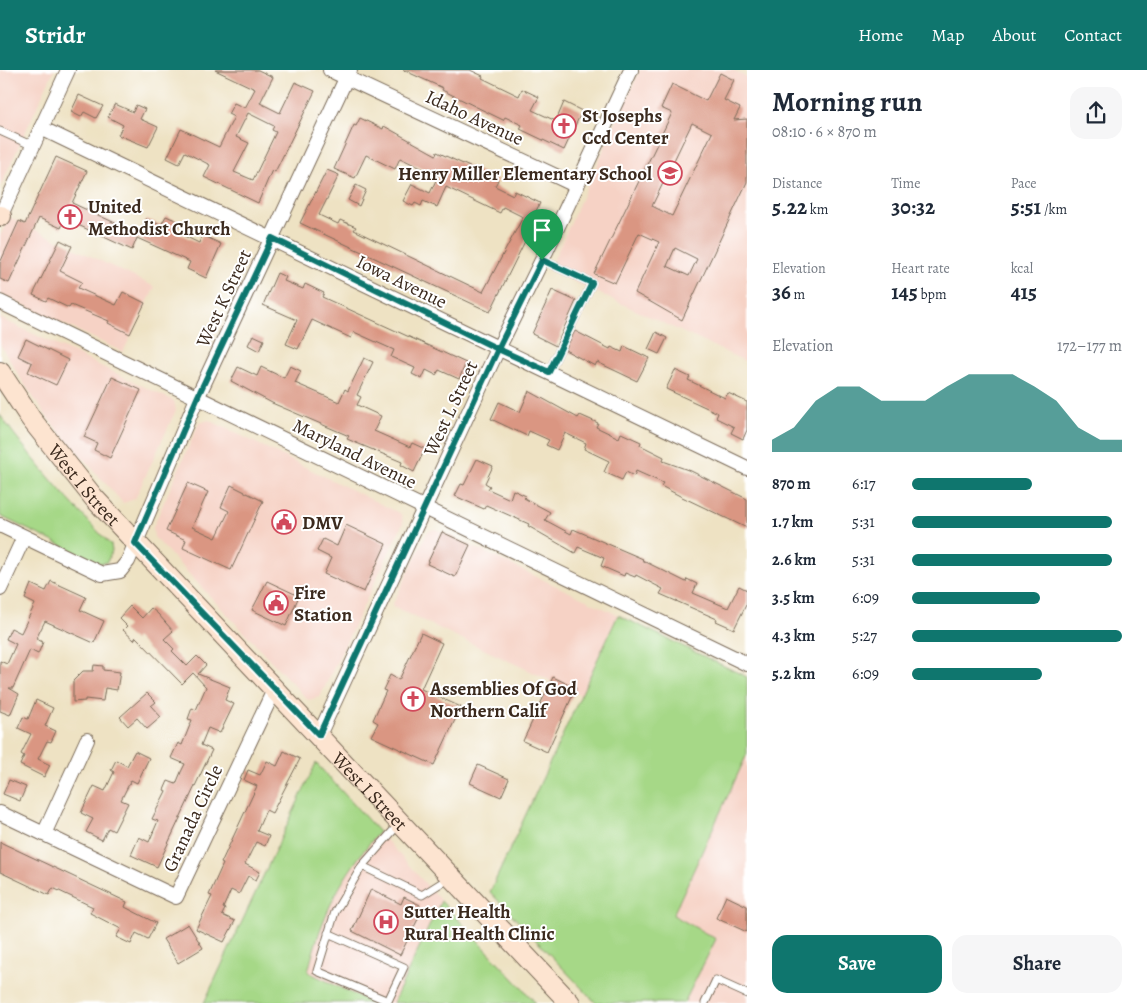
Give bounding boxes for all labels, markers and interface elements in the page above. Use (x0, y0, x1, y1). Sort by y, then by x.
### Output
text: Stridr (25, 19, 86, 51)
text: Home (858, 23, 903, 47)
text: Map (931, 23, 964, 47)
text: About (992, 23, 1036, 47)
text: Contact (1064, 23, 1122, 47)
text: Morning run (772, 83, 922, 121)
street label: Idaho Avenue (421, 84, 528, 152)
button: share (1070, 87, 1122, 139)
place label: St Josephs Ccd Center (582, 103, 669, 151)
church icon: St Josephs Ccd Center (551, 113, 577, 139)
text: 08:10 · 6 × 870 m (772, 121, 877, 143)
school or university icon: Henry Miller Elementary School (657, 160, 683, 186)
place label: Henry Miller Elementary School (398, 161, 652, 187)
text: Distance (772, 174, 822, 193)
text: Time (891, 174, 920, 193)
text: Pace (1011, 174, 1037, 193)
text: 5.22 (772, 193, 807, 221)
text: 30:32 (891, 193, 935, 221)
text: 5:51 (1011, 193, 1041, 221)
place label: United Methodist Church (88, 194, 231, 242)
text: km (807, 200, 828, 219)
text: /km (1041, 200, 1067, 219)
church icon: United Methodist Church (57, 204, 83, 230)
pin (521, 209, 563, 260)
icon: arrive (528, 216, 556, 244)
street label: West K Street (190, 245, 258, 352)
street label: Iowa Avenue (352, 249, 451, 315)
text: Elevation (772, 259, 826, 278)
text: Heart rate (891, 259, 950, 278)
text: kcal (1011, 259, 1033, 278)
text: 36 (772, 278, 791, 306)
text: 145 (891, 278, 918, 306)
text: 415 (1011, 278, 1037, 306)
text: m (791, 285, 805, 304)
text: bpm (918, 285, 947, 304)
text: Elevation (772, 335, 833, 357)
text: 172–177 m (1057, 335, 1122, 357)
street label: West L Street (417, 356, 484, 461)
street label: Maryland Avenue (288, 413, 421, 495)
street label: West I Street (41, 438, 126, 532)
text: 870 m (772, 473, 811, 495)
text: 6:17 (852, 473, 875, 495)
public building icon: DMV (271, 509, 297, 535)
place label: DMV (302, 510, 343, 536)
text: 1.7 km (772, 511, 813, 533)
text: 5:31 (852, 511, 875, 533)
text: 2.6 km (772, 549, 816, 571)
text: 5:31 (852, 549, 875, 571)
place label: Fire Station (294, 580, 352, 628)
text: 3.5 km (772, 587, 815, 609)
text: 6:09 (852, 587, 879, 609)
public building icon: Fire Station (263, 590, 289, 616)
text: 4.3 km (772, 625, 815, 647)
text: 5:27 (852, 625, 877, 647)
text: 5.2 km (772, 663, 815, 685)
text: 6:09 (852, 663, 879, 685)
place label: Assemblies Of God Northern Calif (429, 676, 578, 724)
church icon: Assemblies Of God Northern Calif (400, 686, 426, 712)
street label: West I Street (325, 746, 413, 837)
street label: Granada Circle (157, 761, 229, 876)
place label: Sutter Health Rural Health Clinic (404, 899, 555, 947)
hospital icon: Sutter Health Rural Health Clinic (373, 909, 399, 935)
button: Save (772, 935, 942, 993)
button: Share (952, 935, 1122, 993)

